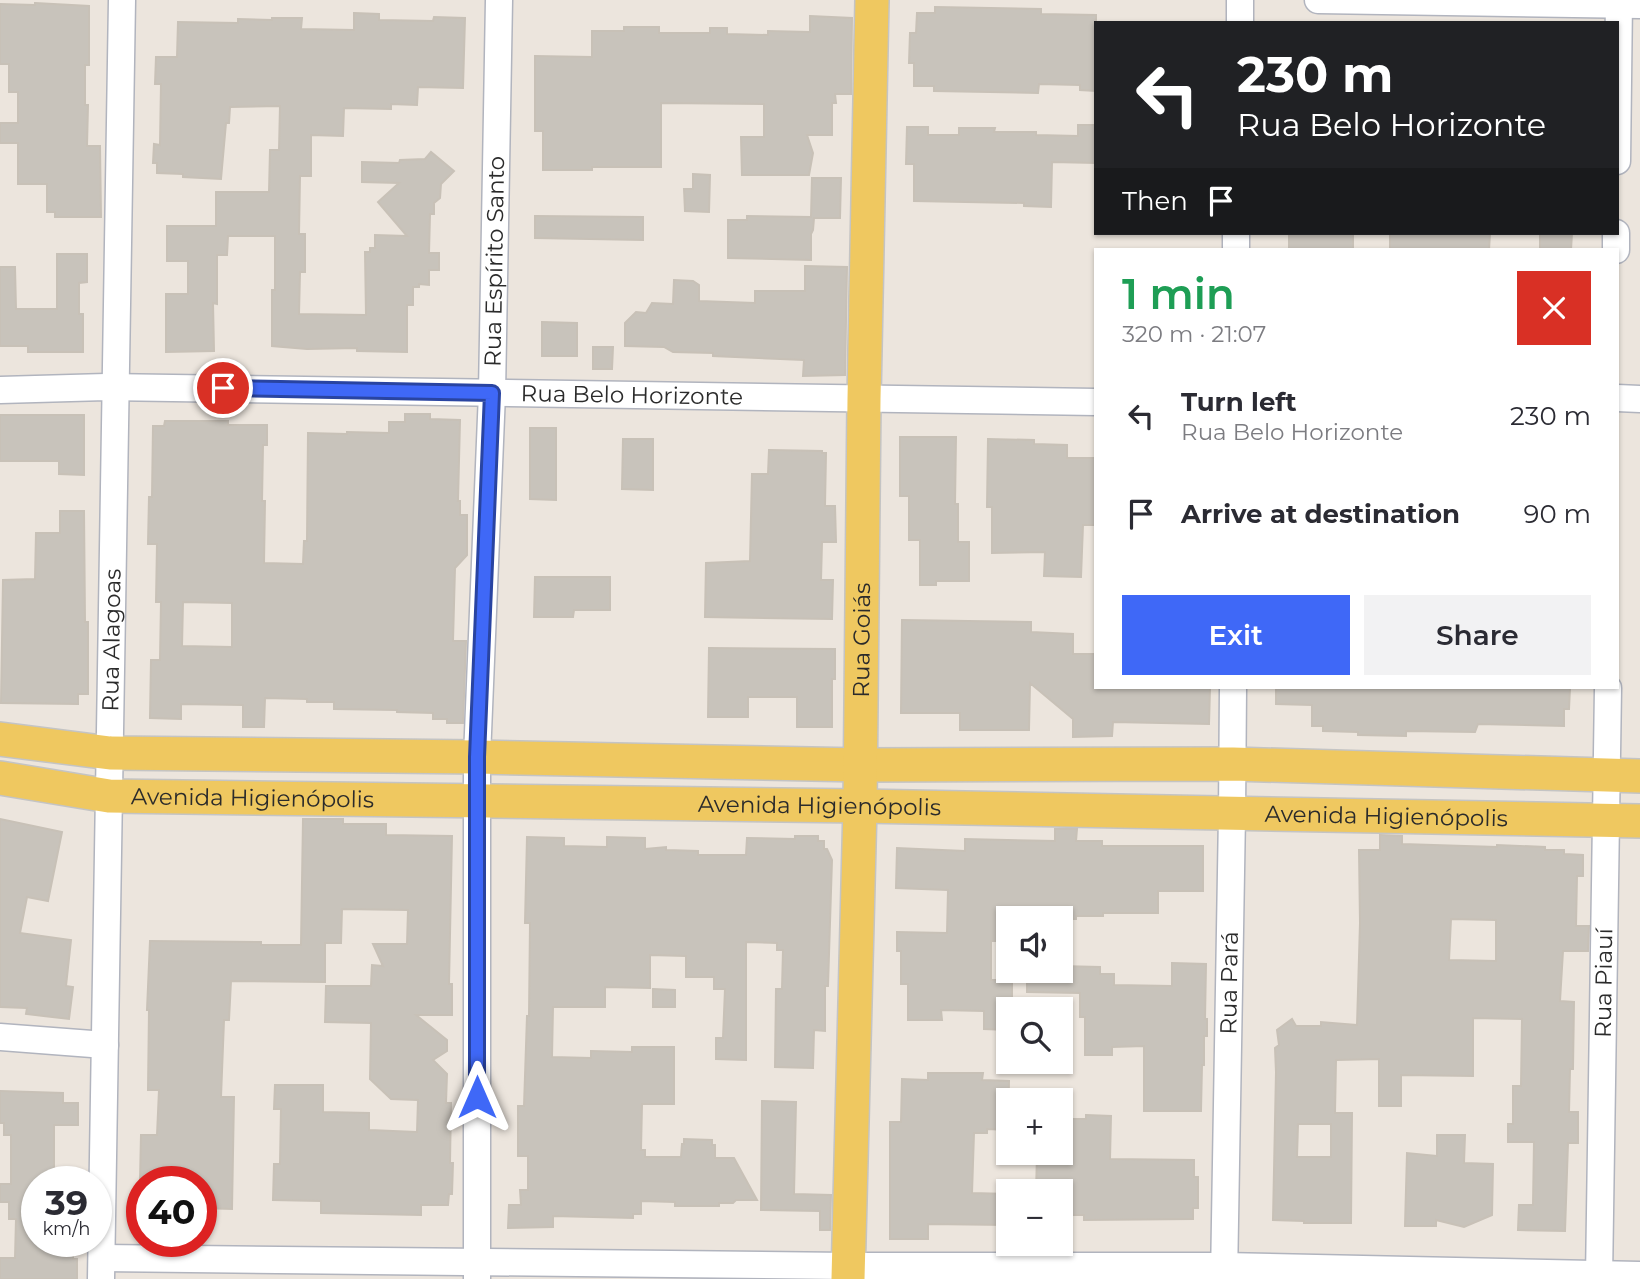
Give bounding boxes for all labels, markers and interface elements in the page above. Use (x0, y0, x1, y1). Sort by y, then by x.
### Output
text: 230 m (1237, 45, 1393, 104)
icon: left (1122, 49, 1213, 140)
text: Rua Belo Horizonte (1237, 105, 1546, 144)
street label: Rua Espírito Santo (478, 156, 510, 367)
icon: arrive (1202, 182, 1240, 220)
text: Then (1122, 185, 1188, 217)
text: 1 min (1122, 268, 1235, 320)
button: close (1517, 271, 1591, 345)
text: 320 m · 21:07 (1122, 320, 1266, 348)
pin (193, 358, 253, 418)
icon: arrive (204, 369, 242, 407)
street label: Rua Belo Horizonte (521, 379, 743, 411)
text: Turn left (1181, 386, 1297, 418)
icon: left (1122, 397, 1160, 435)
text: 230 m (1510, 400, 1591, 432)
text: Rua Belo Horizonte (1181, 418, 1403, 446)
icon: arrive (1122, 495, 1160, 533)
text: Arrive at destination (1181, 498, 1460, 530)
text: 90 m (1524, 498, 1591, 530)
street label: Rua Alagoas (96, 568, 127, 712)
street label: Rua Goiás (847, 583, 876, 698)
button: Exit (1122, 595, 1350, 675)
button: Share (1364, 595, 1591, 675)
street label: Avenida Higienópolis (131, 782, 374, 814)
street label: Avenida Higienópolis (698, 790, 941, 822)
street label: Avenida Higienópolis (1264, 800, 1508, 832)
map controls (996, 906, 1073, 1256)
button: sound (996, 906, 1073, 983)
street label: Rua Piauí (1589, 927, 1618, 1038)
street label: Rua Pará (1214, 931, 1244, 1035)
button: search (996, 997, 1073, 1074)
position arrow (440, 1060, 514, 1134)
button: + (996, 1088, 1073, 1165)
speed limit sign: 40 (126, 1166, 217, 1257)
button: − (996, 1179, 1073, 1256)
text: 39 (45, 1181, 88, 1224)
text: km/h (42, 1218, 91, 1240)

